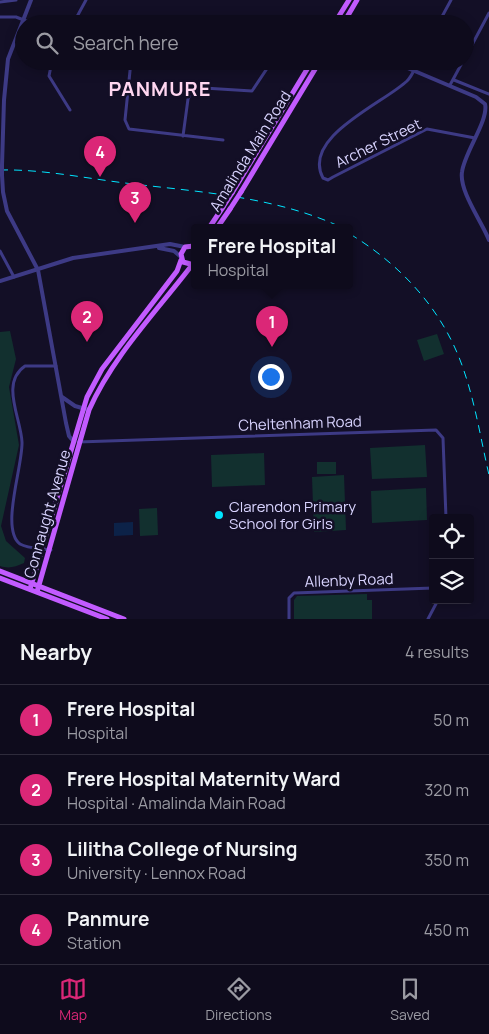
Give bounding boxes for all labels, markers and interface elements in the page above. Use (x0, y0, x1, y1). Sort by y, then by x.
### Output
search box (15, 15, 474, 70)
icon: search (33, 29, 61, 57)
text: Search here (73, 30, 179, 56)
district label: PANMURE (109, 75, 211, 102)
street label: Amalinda Main Road (204, 87, 296, 215)
street label: Archer Street (332, 113, 424, 173)
pin: 4 (84, 136, 116, 177)
pin: 3 (119, 182, 151, 223)
popup (191, 224, 353, 289)
text: Frere Hospital (208, 233, 336, 259)
text: Hospital (208, 259, 269, 281)
pin: 2 (71, 301, 103, 342)
pin: 1 (256, 306, 288, 347)
your location (258, 364, 284, 390)
street label: Cheltenham Road (238, 410, 362, 436)
street label: Connaught Avenue (19, 447, 75, 581)
place label: Clarendon Primary School for Girls (229, 496, 356, 534)
marker: Clarendon Primary School for Girls (213, 509, 225, 521)
map controls (429, 514, 474, 604)
button: locate (429, 514, 474, 559)
button: layers (429, 559, 474, 604)
street label: Allenby Road (304, 568, 394, 592)
text: Nearby (20, 638, 92, 666)
text: 4 results (405, 641, 469, 663)
text: Frere Hospital (67, 696, 195, 722)
text: 1 (32, 709, 40, 731)
text: 50 m (433, 709, 469, 731)
text: Hospital (67, 722, 128, 744)
text: Frere Hospital Maternity Ward (67, 766, 340, 792)
text: 2 (31, 779, 41, 801)
text: 320 m (425, 779, 469, 801)
text: Hospital · Amalinda Main Road (67, 792, 286, 814)
text: Lilitha College of Nursing (67, 836, 297, 862)
text: 3 (31, 849, 41, 871)
text: 350 m (424, 849, 469, 871)
text: University · Lennox Road (67, 862, 246, 884)
text: Panmure (67, 906, 150, 932)
text: 4 (31, 919, 41, 941)
text: 450 m (424, 919, 469, 941)
text: Station (67, 932, 121, 954)
tab: Map (59, 975, 87, 1024)
tab: Directions (206, 975, 272, 1024)
tab: Saved (390, 975, 430, 1024)

